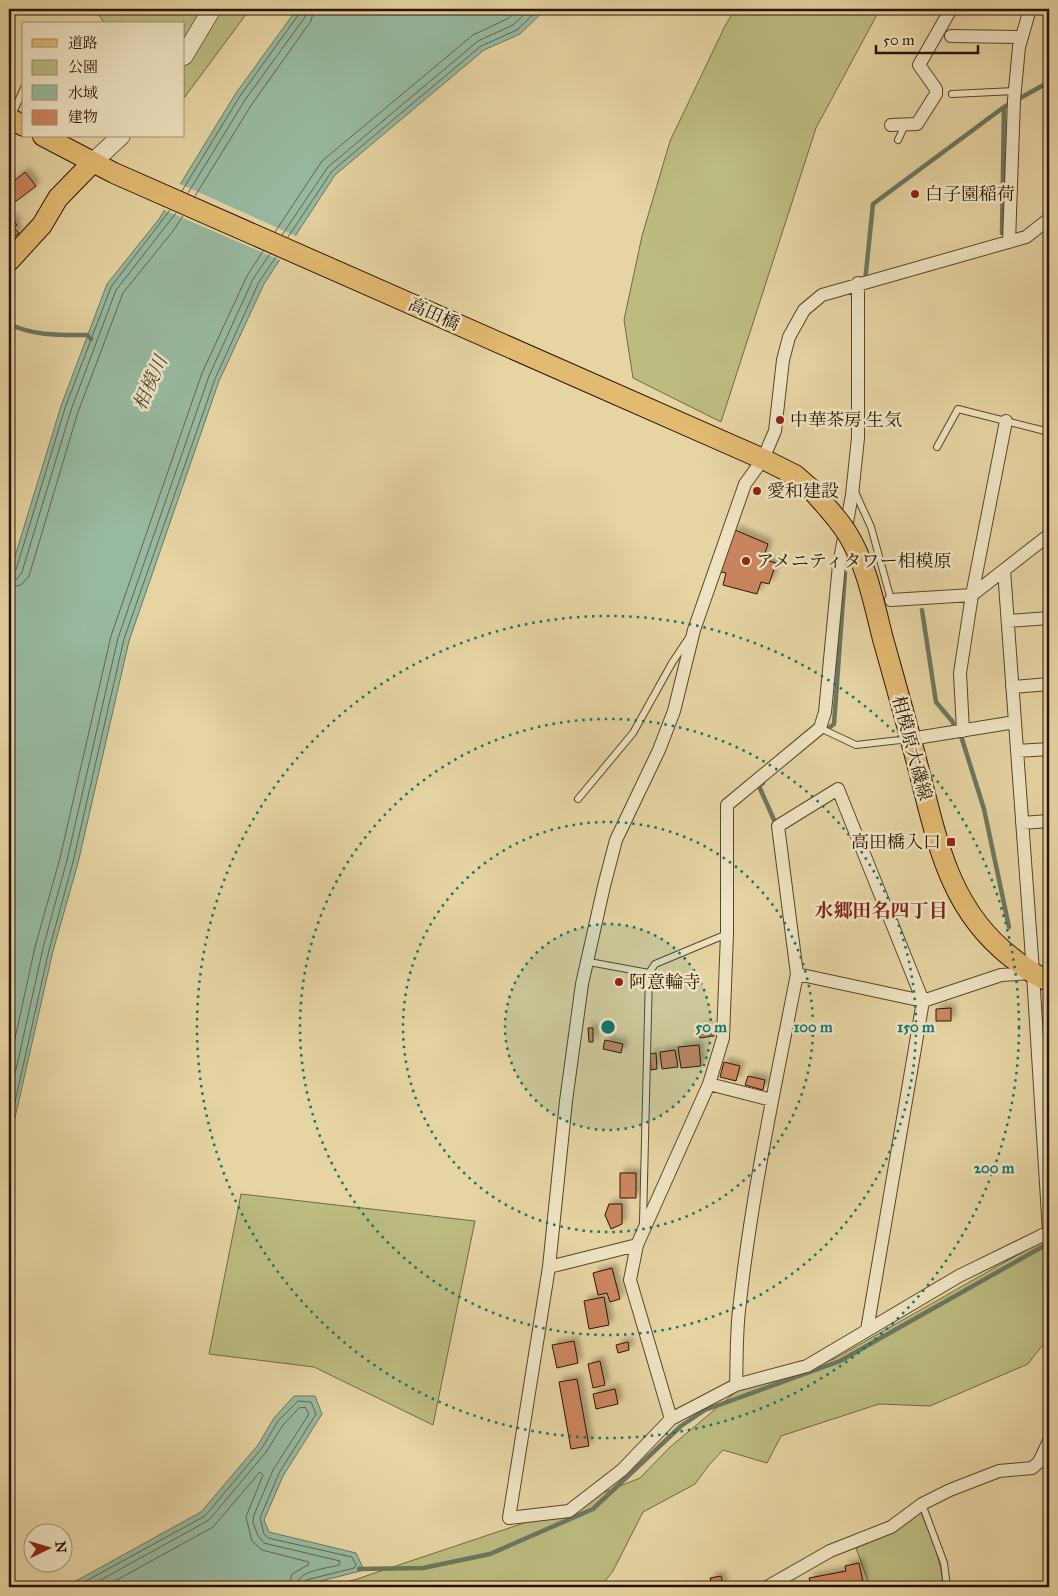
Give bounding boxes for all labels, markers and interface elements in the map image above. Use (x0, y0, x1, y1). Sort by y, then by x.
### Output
legend (22, 22, 185, 138)
scale bar (876, 22, 978, 54)
text: 50 m (883, 31, 915, 49)
text: 道路 (68, 34, 98, 52)
text: 公園 (68, 58, 98, 76)
text: 水域 (68, 84, 98, 102)
text: 建物 (68, 108, 98, 126)
place label: 白子園稲荷 (925, 183, 1015, 205)
marker: 白子園稲荷 (909, 188, 921, 200)
street label: 高田橋 (405, 293, 463, 335)
water label: 相模川 (128, 350, 173, 414)
place label: 中華茶房 生気 (790, 409, 902, 431)
marker: 中華茶房 生気 (774, 414, 786, 426)
place label: 愛和建設 (767, 480, 839, 502)
marker: 愛和建設 (751, 485, 763, 497)
place label: アメニティタワー相模原 (756, 550, 951, 572)
marker: アメニティタワー相模原 (740, 555, 752, 567)
street label: 相模原大磯線 (887, 693, 937, 803)
place label: 高田橋入口 (851, 831, 941, 853)
marker: 高田橋入口 (945, 836, 957, 848)
district label: 水郷田名四丁目 (814, 899, 948, 922)
place label: 阿意輪寺 (629, 971, 701, 993)
marker: 阿意輪寺 (613, 976, 625, 988)
centre of rings (599, 1018, 617, 1036)
text: 50 m (695, 1018, 727, 1036)
text: 100 m (793, 1018, 833, 1036)
text: 150 m (897, 1018, 935, 1036)
text: 200 m (974, 1159, 1015, 1177)
north arrow (22, 1524, 72, 1574)
text: N (51, 1540, 69, 1554)

